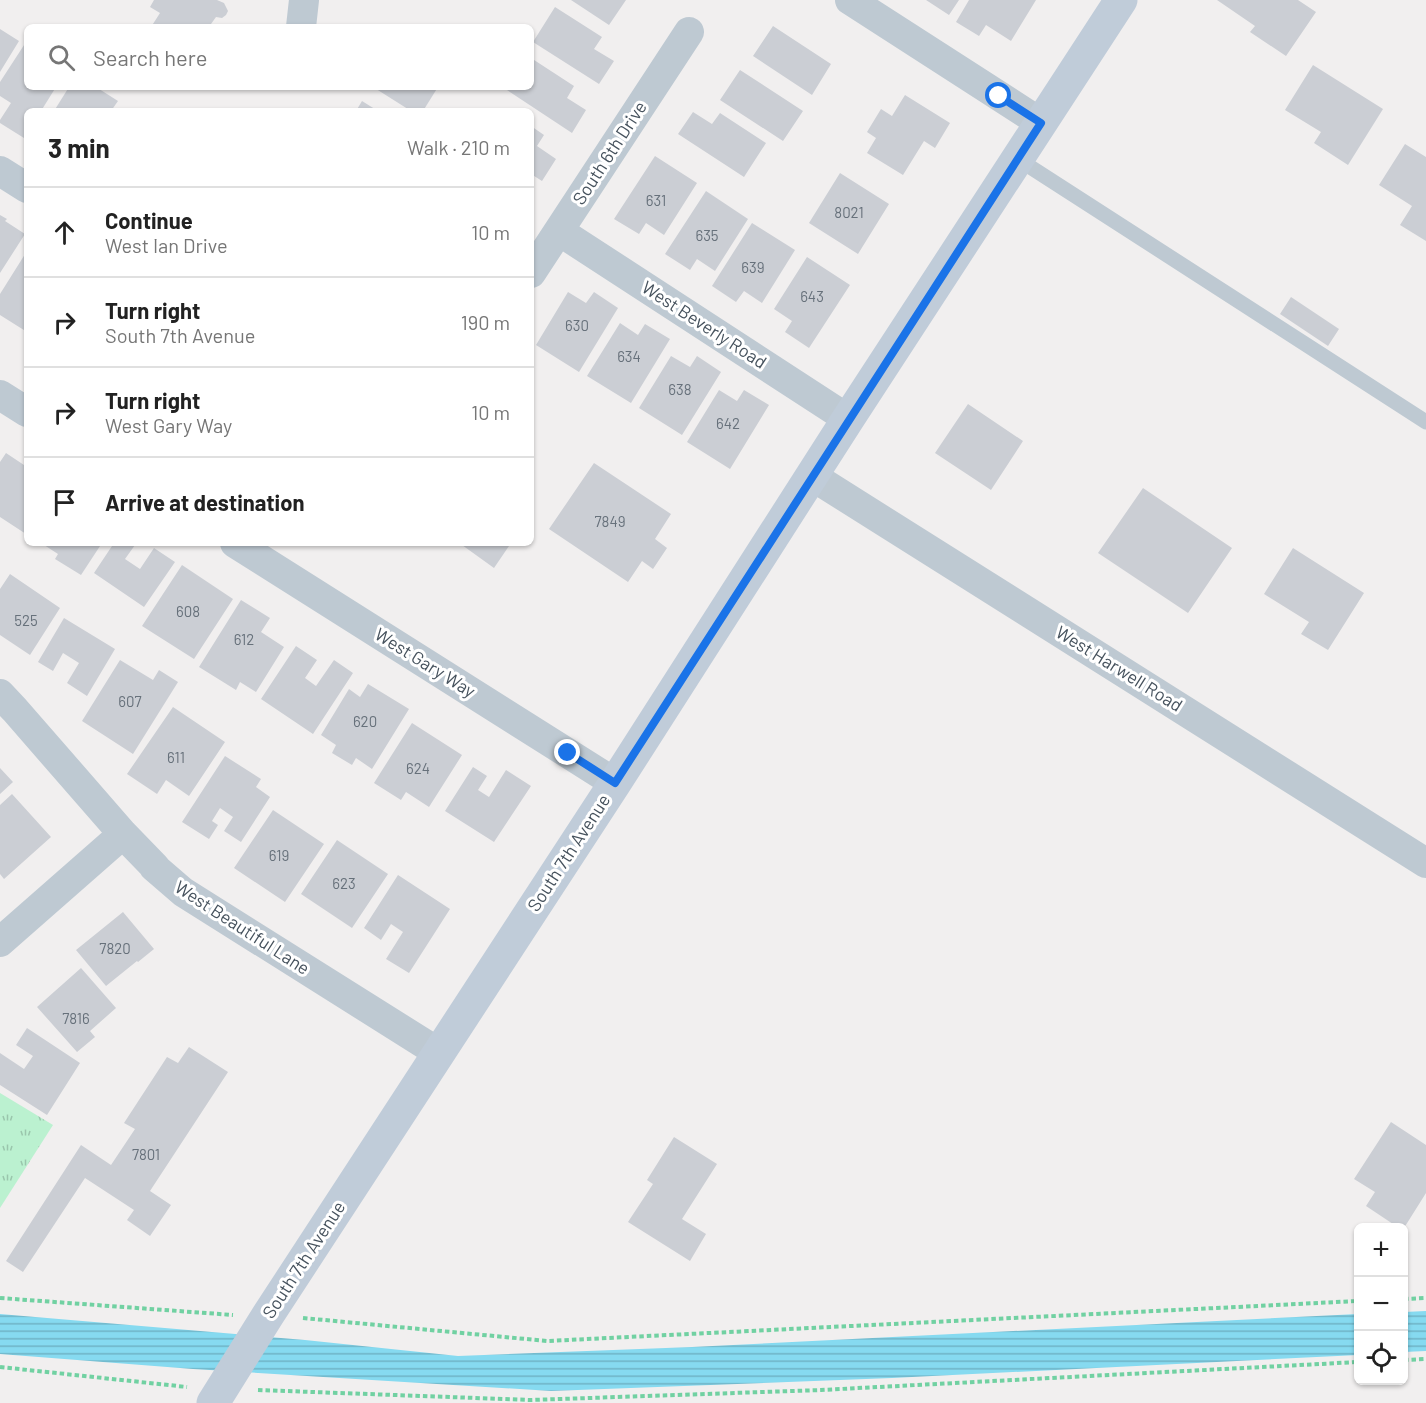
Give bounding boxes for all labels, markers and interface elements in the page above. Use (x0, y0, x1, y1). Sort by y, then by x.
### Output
search box (24, 24, 534, 90)
icon: search (45, 41, 78, 74)
text: Search here (93, 44, 207, 70)
route start (985, 82, 1011, 108)
street label: South 6th Drive (568, 97, 651, 208)
text: 3 min (48, 132, 110, 163)
text: Walk · 210 m (407, 135, 510, 159)
house number: 631 (646, 191, 666, 209)
house number: 8021 (834, 203, 864, 221)
text: Continue (105, 207, 193, 233)
icon: ahead (48, 216, 81, 249)
text: 10 m (471, 220, 510, 244)
house number: 635 (695, 226, 719, 244)
text: West Ian Drive (105, 233, 228, 257)
house number: 639 (741, 258, 765, 276)
street label: West Beverly Road (638, 276, 771, 373)
house number: 643 (800, 287, 824, 305)
text: Turn right (105, 297, 200, 323)
icon: right (48, 306, 81, 339)
text: 190 m (461, 310, 510, 334)
house number: 630 (565, 316, 589, 334)
text: South 7th Avenue (105, 323, 255, 347)
house number: 634 (617, 347, 641, 365)
house number: 638 (668, 380, 692, 398)
text: Turn right (105, 387, 200, 413)
icon: right (48, 396, 81, 429)
text: 10 m (471, 400, 510, 424)
text: West Gary Way (105, 413, 232, 437)
house number: 642 (716, 414, 740, 432)
icon: arrive (48, 486, 81, 519)
text: Arrive at destination (105, 489, 304, 515)
house number: 7849 (595, 512, 626, 530)
house number: 608 (176, 602, 200, 620)
house number: 525 (14, 611, 38, 629)
street label: West Harwell Road (1052, 620, 1187, 716)
street label: West Gary Way (371, 622, 480, 702)
house number: 612 (234, 630, 254, 648)
house number: 607 (118, 692, 142, 710)
house number: 620 (353, 712, 377, 730)
route end (554, 739, 580, 765)
house number: 611 (167, 748, 185, 766)
house number: 624 (406, 759, 430, 777)
street label: South 7th Avenue (522, 790, 614, 915)
house number: 619 (269, 846, 289, 864)
house number: 623 (332, 874, 356, 892)
street label: West Beautiful Lane (171, 875, 314, 979)
house number: 7820 (99, 939, 131, 957)
house number: 7816 (62, 1009, 90, 1027)
house number: 7801 (132, 1145, 160, 1163)
street label: South 7th Avenue (257, 1197, 349, 1322)
map controls (1354, 1223, 1408, 1385)
button: + (1354, 1223, 1408, 1277)
button: − (1354, 1277, 1408, 1331)
button: locate (1354, 1331, 1408, 1385)

